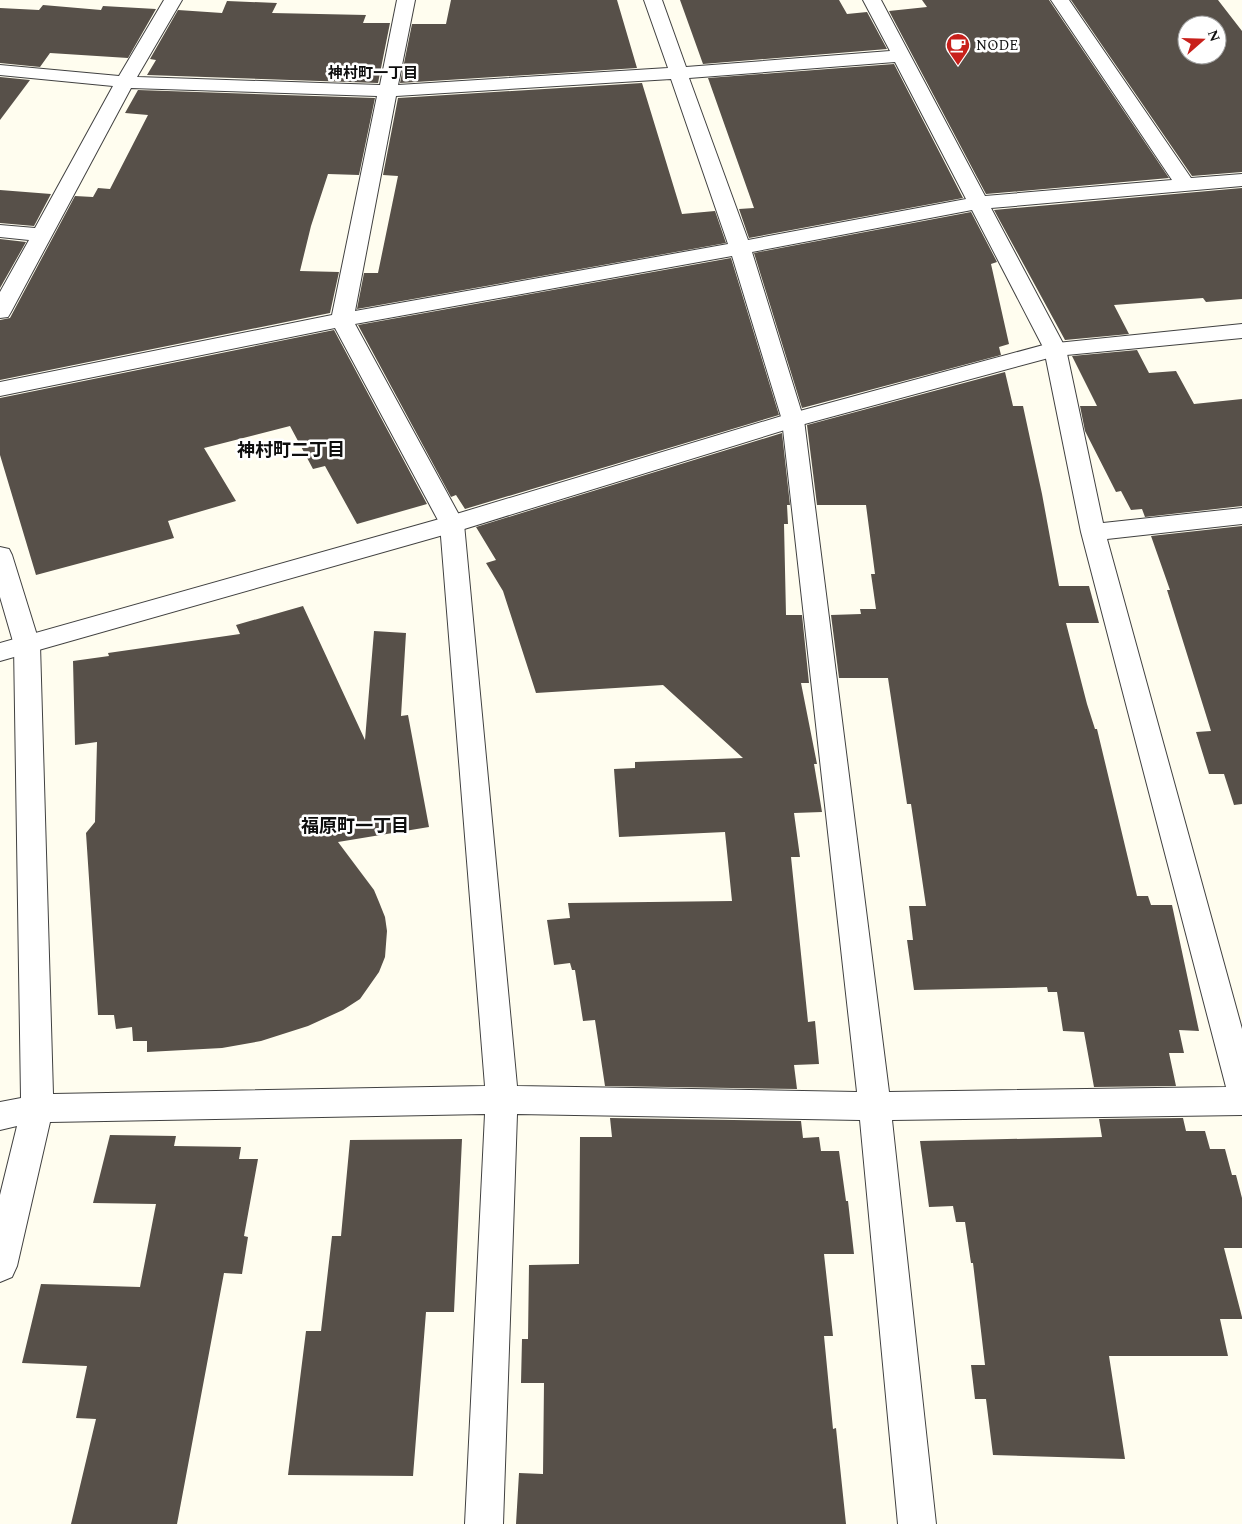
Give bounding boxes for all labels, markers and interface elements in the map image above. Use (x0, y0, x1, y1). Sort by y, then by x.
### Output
north arrow (1177, 15, 1227, 65)
text: N (1202, 27, 1226, 45)
cafe icon: NODE (945, 32, 971, 66)
place label: NODE (976, 35, 1018, 56)
district label: 神村町一丁目 (327, 62, 418, 85)
district label: 神村町二丁目 (237, 437, 345, 464)
district label: 福原町一丁目 (301, 813, 409, 840)

